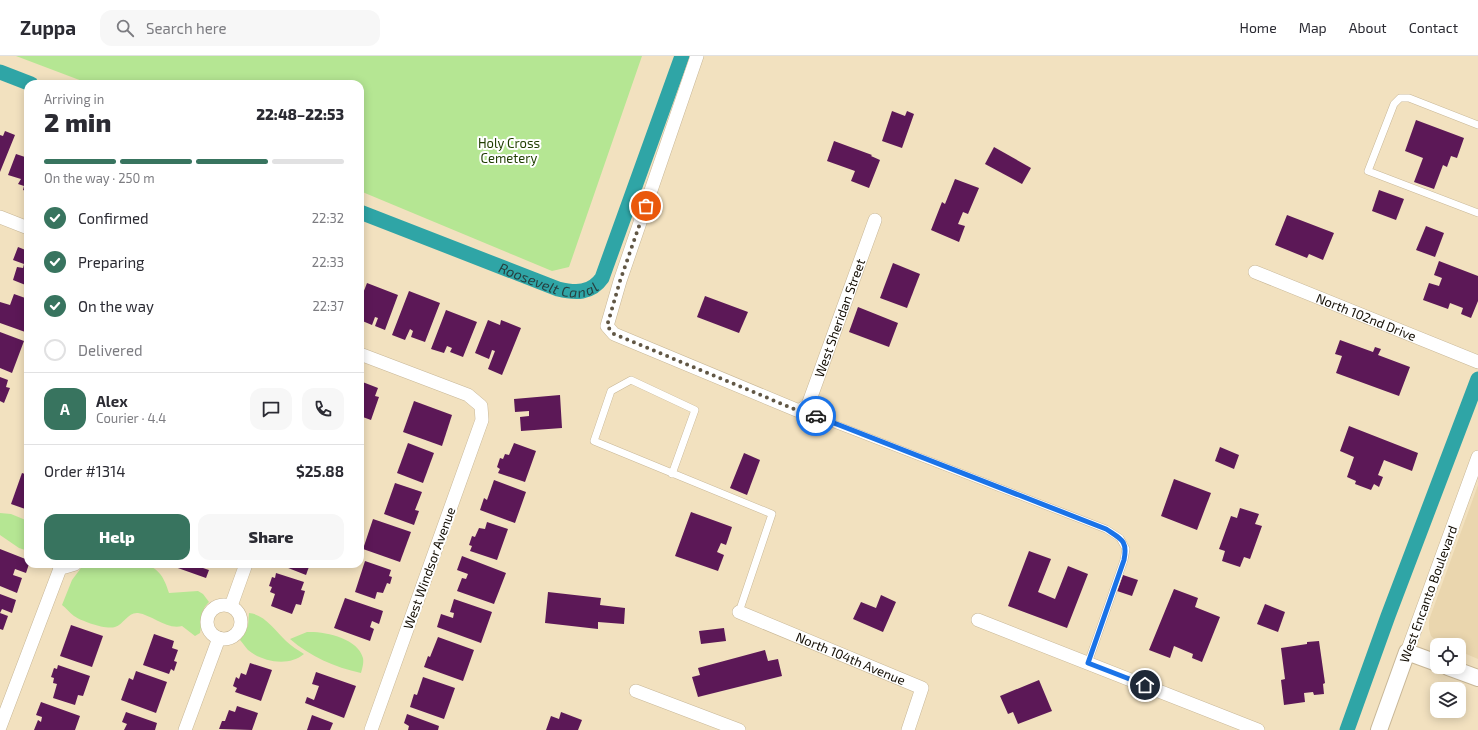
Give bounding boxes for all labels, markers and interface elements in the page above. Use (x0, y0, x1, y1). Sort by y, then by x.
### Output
search box (100, 10, 380, 46)
text: Zuppa (20, 16, 76, 39)
icon: search (114, 17, 136, 39)
text: Search here (146, 19, 227, 37)
text: Home (1240, 19, 1277, 36)
text: Map (1299, 19, 1327, 36)
text: About (1349, 19, 1387, 36)
text: Contact (1409, 19, 1458, 36)
text: Arriving in (44, 91, 104, 107)
text: 22:48–22:53 (256, 105, 344, 123)
text: 2 min (44, 106, 111, 137)
park label: Holy Cross Cemetery (478, 135, 540, 166)
text: On the way · 250 m (44, 170, 155, 186)
pin (629, 189, 663, 223)
icon: bag (635, 195, 657, 217)
icon: check (44, 207, 66, 229)
text: Confirmed (78, 209, 149, 227)
text: 22:32 (312, 210, 344, 226)
icon: check (44, 251, 66, 273)
text: Preparing (78, 253, 144, 271)
text: 22:33 (312, 254, 344, 270)
street label: West Sheridan Street (811, 256, 868, 380)
water label: Roosevelt Canal (496, 258, 601, 300)
street label: North 102nd Drive (1314, 290, 1419, 344)
icon: check (44, 295, 66, 317)
text: On the way (78, 297, 154, 315)
text: 22:37 (312, 298, 344, 314)
text: Delivered (78, 341, 143, 359)
button: chat (250, 388, 292, 430)
button: phone (302, 388, 344, 430)
text: Alex (96, 392, 128, 410)
courier (796, 396, 836, 436)
text: A (60, 400, 70, 418)
icon: car (805, 405, 827, 427)
text: Courier · 4.4 (96, 410, 166, 426)
text: Order #1314 (44, 462, 125, 480)
text: $25.88 (296, 462, 344, 480)
street label: West Windsor Avenue (399, 505, 459, 631)
button: Help (44, 514, 190, 560)
button: Share (198, 514, 344, 560)
street label: West Encanto Boulevard (1396, 523, 1460, 665)
street label: North 104th Avenue (794, 629, 908, 688)
map controls (1430, 638, 1466, 718)
button: locate (1430, 638, 1466, 674)
pin (1128, 668, 1162, 702)
icon: home (1134, 674, 1156, 696)
button: layers (1430, 682, 1466, 718)

